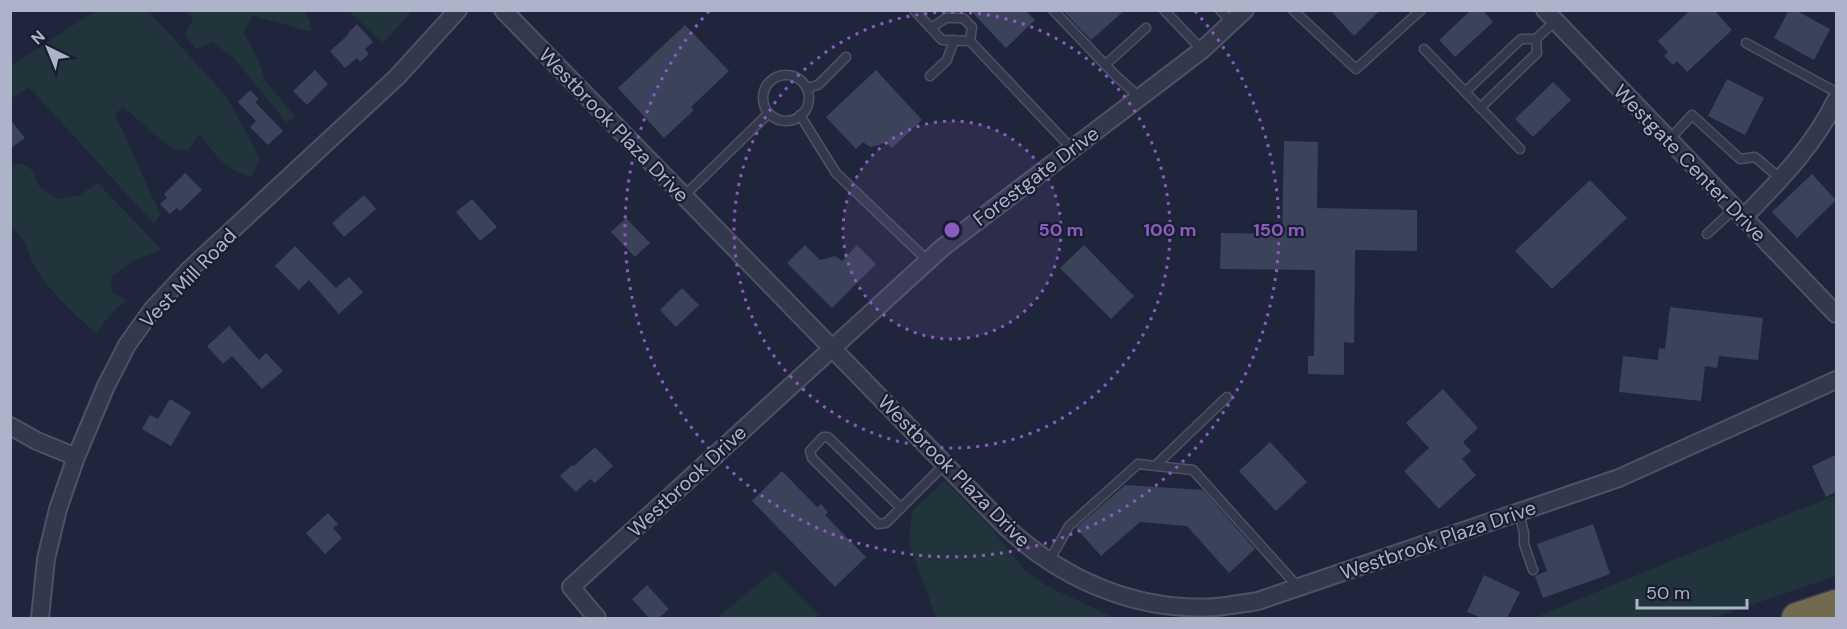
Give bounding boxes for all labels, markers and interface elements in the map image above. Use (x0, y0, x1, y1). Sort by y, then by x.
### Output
north arrow (18, 18, 78, 78)
text: N (27, 26, 50, 49)
street label: Westbrook Plaza Drive (533, 42, 695, 208)
street label: Westgate Center Drive (1608, 79, 1772, 247)
street label: Forestgate Drive (968, 120, 1104, 232)
text: 50 m (1038, 218, 1084, 242)
text: 100 m (1143, 218, 1197, 242)
text: 150 m (1253, 218, 1305, 242)
centre of rings (942, 220, 962, 240)
street label: Vest Mill Road (134, 223, 242, 333)
street label: Westbrook Plaza Drive (872, 389, 1036, 553)
street label: Westbrook Drive (622, 419, 752, 543)
street label: Westbrook Plaza Drive (1337, 494, 1539, 586)
scale bar (1637, 572, 1746, 610)
text: 50 m (1646, 581, 1690, 605)

